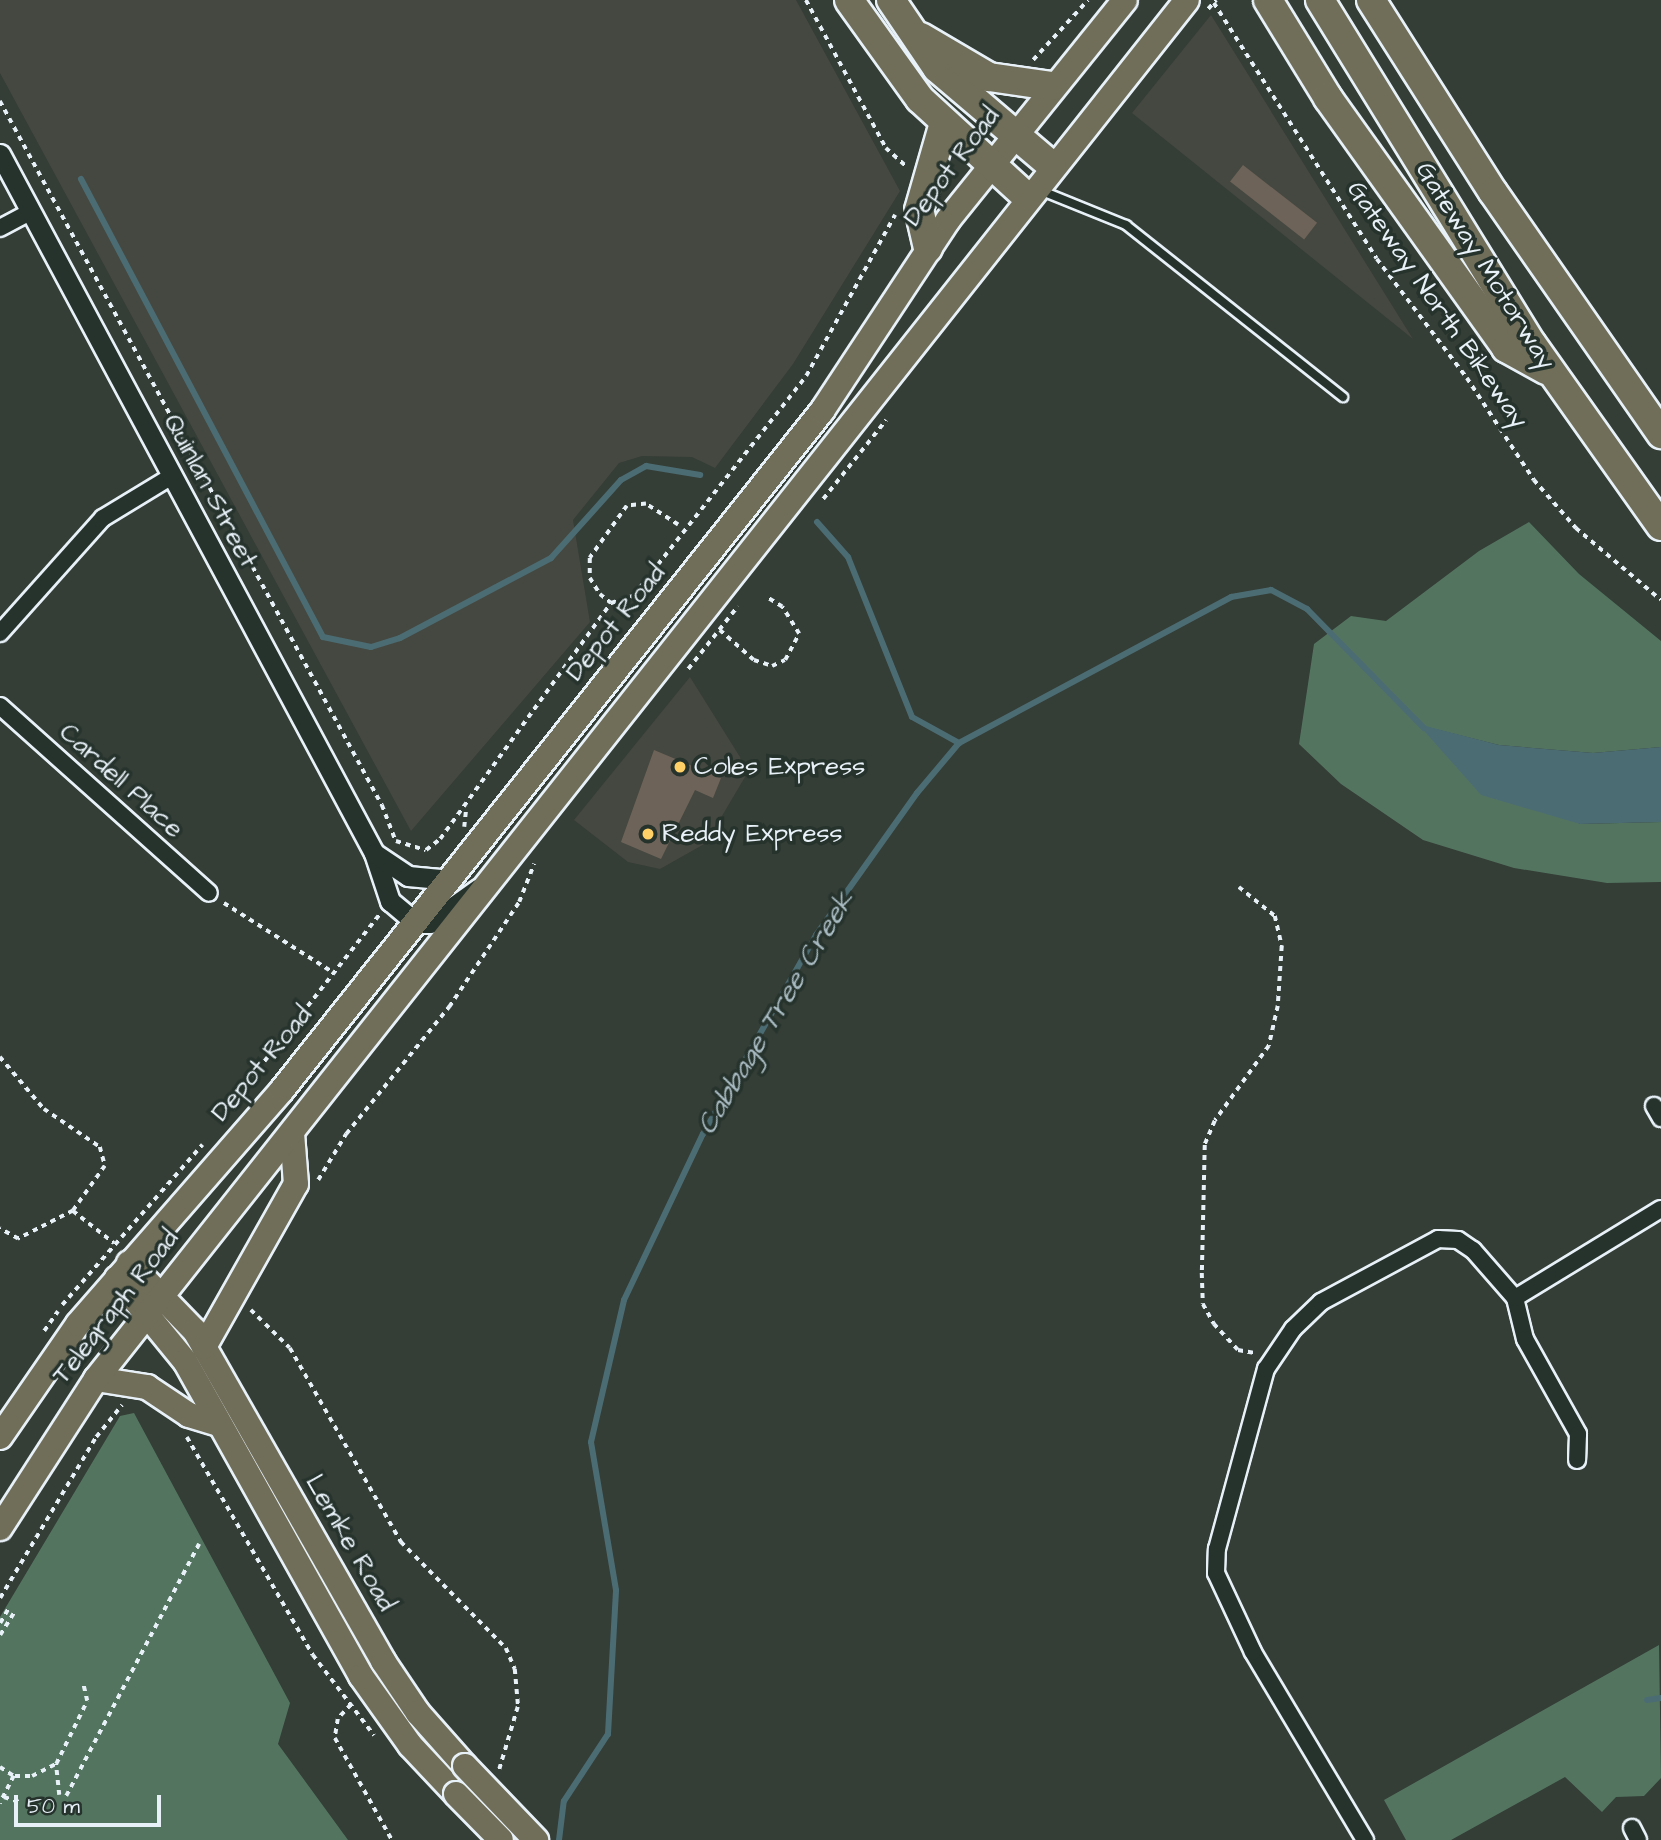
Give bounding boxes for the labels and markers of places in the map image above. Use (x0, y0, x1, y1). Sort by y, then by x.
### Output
place label: Coles Express (694, 751, 865, 783)
marker: Coles Express (672, 759, 688, 775)
place label: Reddy Express (662, 818, 843, 850)
marker: Reddy Express (640, 826, 656, 842)

